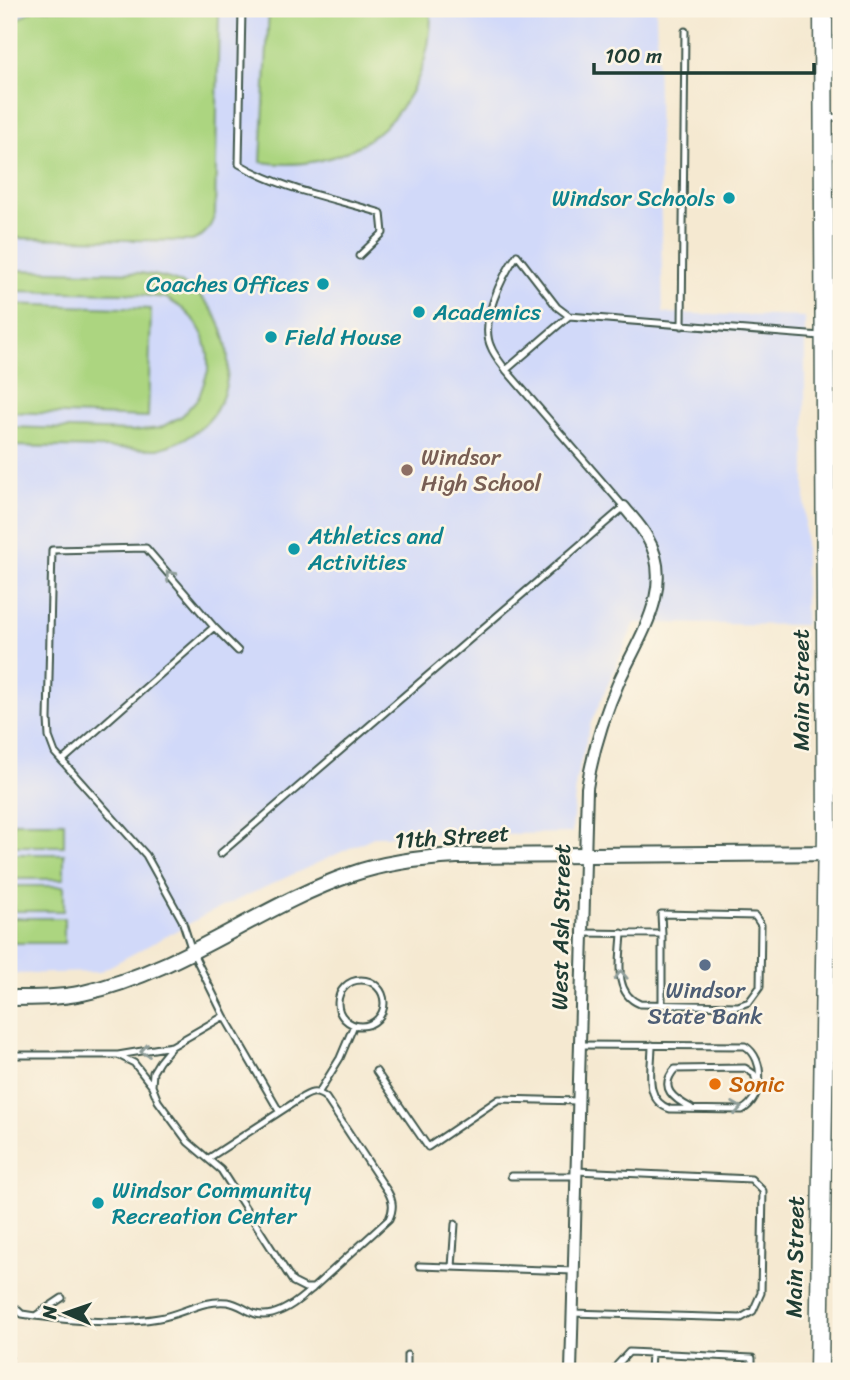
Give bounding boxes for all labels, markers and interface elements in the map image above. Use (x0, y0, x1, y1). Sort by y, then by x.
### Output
scale bar (594, 32, 815, 76)
text: 100 m (605, 37, 662, 75)
place label: Windsor Schools (552, 178, 715, 219)
marker: Windsor Schools (721, 190, 737, 206)
place label: Coaches Offices (146, 264, 309, 305)
marker: Coaches Offices (315, 276, 331, 292)
place label: Academics (432, 292, 542, 333)
marker: Academics (411, 304, 427, 320)
place label: Field House (285, 317, 402, 358)
marker: Field House (263, 329, 279, 345)
place label: Windsor High School (421, 437, 542, 504)
marker: Windsor High School (399, 462, 415, 478)
place label: Athletics and Activities (307, 516, 445, 583)
marker: Athletics and Activities (286, 541, 302, 557)
one-way arrow (166, 571, 178, 584)
street label: Main Street (781, 629, 822, 751)
street label: 11th Street (393, 813, 511, 861)
street label: West Ash Street (539, 843, 583, 1011)
marker: Windsor State Bank (697, 957, 713, 973)
one-way arrow (614, 969, 629, 980)
place label: Windsor State Bank (648, 970, 763, 1037)
one-way arrow (139, 1043, 151, 1058)
place label: Sonic (729, 1064, 785, 1105)
marker: Sonic (707, 1076, 723, 1092)
one-way arrow (732, 1101, 743, 1116)
place label: Windsor Community Recreation Center (112, 1170, 311, 1237)
marker: Windsor Community Recreation Center (90, 1195, 106, 1211)
street label: Main Street (773, 1196, 817, 1318)
north arrow (32, 1278, 102, 1348)
text: N (33, 1304, 66, 1321)

